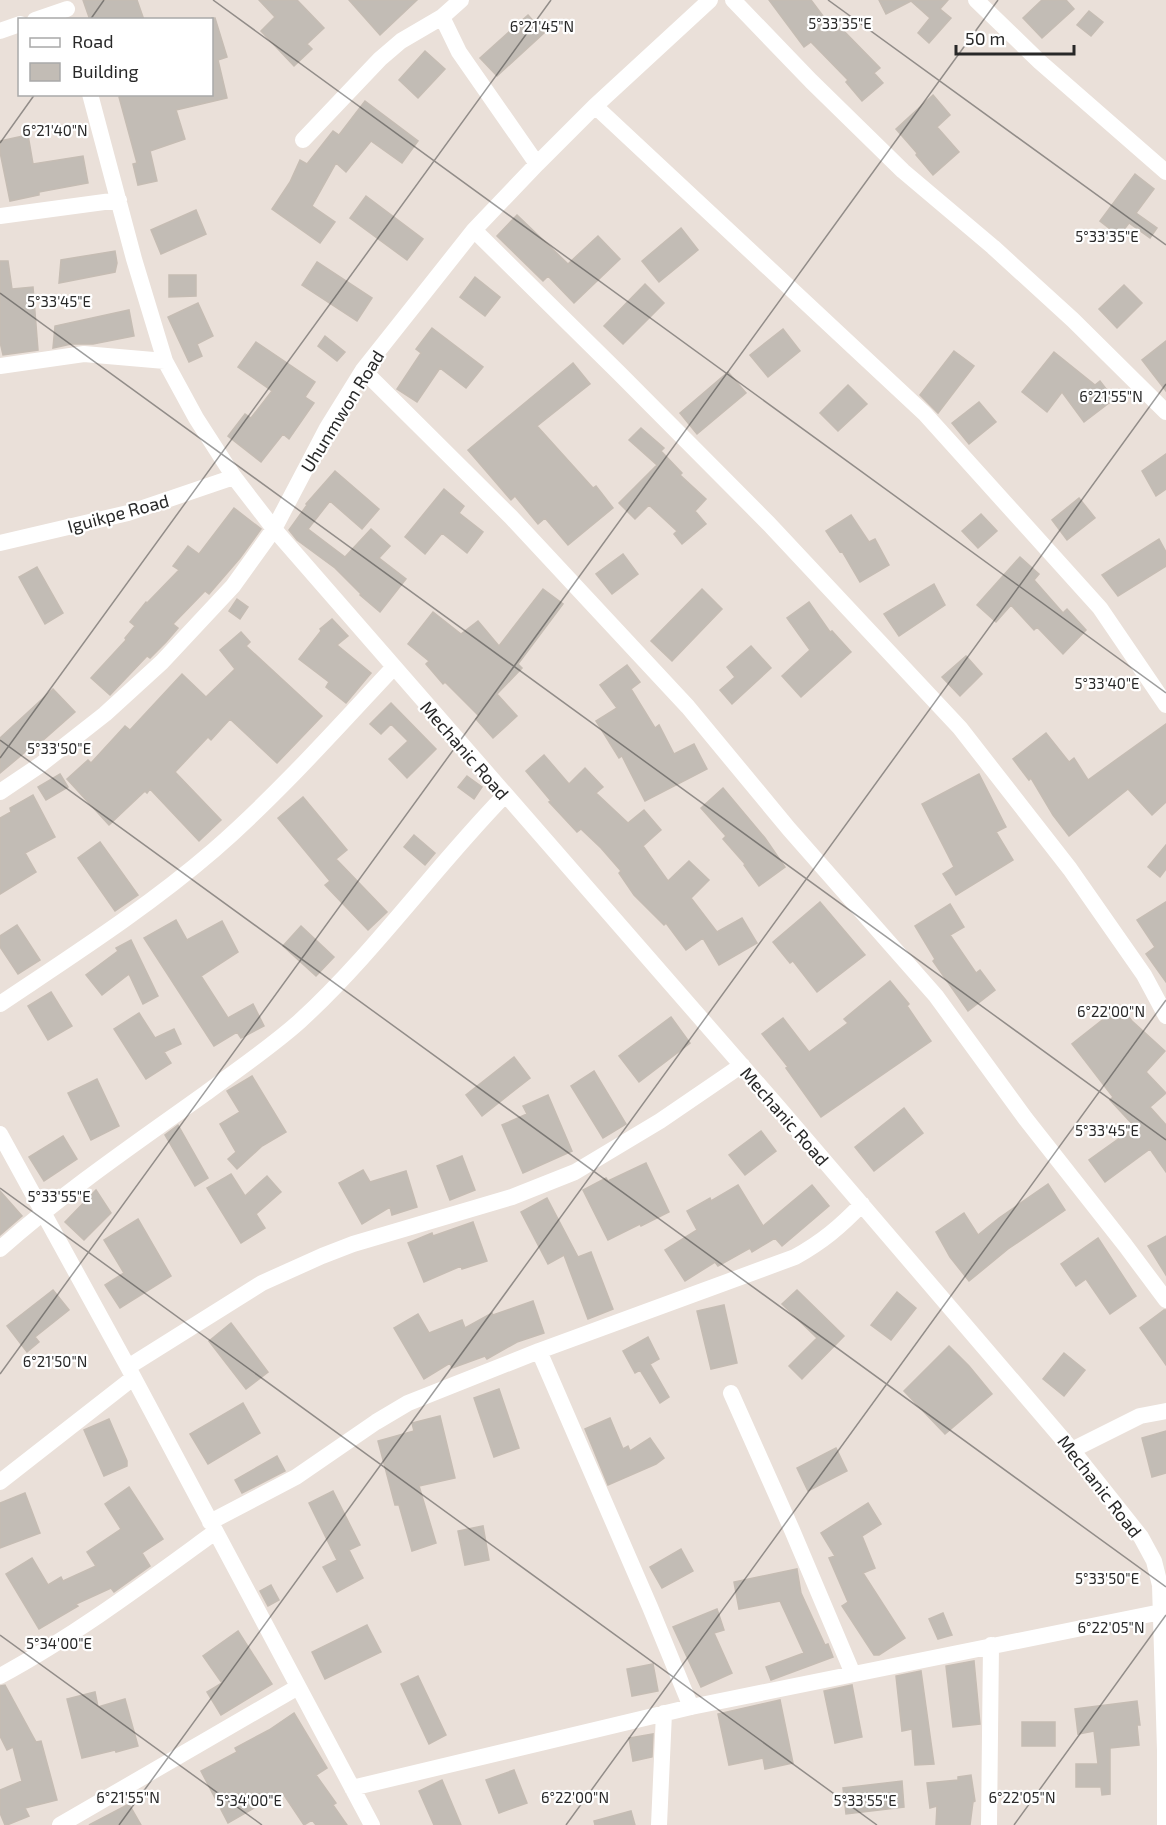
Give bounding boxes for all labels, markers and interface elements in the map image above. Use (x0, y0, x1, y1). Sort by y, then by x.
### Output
text: 5°33'35"E (808, 14, 872, 32)
text: 6°21'45"N (510, 17, 574, 35)
legend (18, 18, 213, 96)
scale bar (956, 18, 1074, 56)
text: 50 m (965, 27, 1005, 49)
text: Road (72, 30, 113, 52)
text: Building (72, 60, 139, 82)
text: 6°21'40"N (22, 121, 88, 139)
text: 5°33'35"E (1075, 227, 1139, 245)
text: 5°33'45"E (27, 292, 91, 310)
street label: Uhunmwon Road (296, 346, 388, 476)
text: 6°21'55"N (1079, 387, 1143, 405)
street label: Iguikpe Road (65, 489, 171, 537)
text: 5°33'40"E (1075, 674, 1139, 692)
street label: Mechanic Road (416, 696, 514, 804)
text: 5°33'50"E (27, 739, 91, 757)
text: 6°22'00"N (1077, 1002, 1145, 1020)
street label: Mechanic Road (736, 1062, 834, 1170)
text: 5°33'45"E (1075, 1121, 1139, 1139)
text: 5°33'55"E (27, 1187, 91, 1205)
text: 6°21'50"N (23, 1352, 87, 1370)
street label: Mechanic Road (1053, 1430, 1147, 1542)
text: 5°33'50"E (1075, 1569, 1139, 1587)
text: 6°22'05"N (1078, 1618, 1144, 1636)
text: 5°34'00"E (26, 1634, 92, 1652)
text: 6°21'55"N (96, 1788, 160, 1806)
text: 6°22'00"N (541, 1788, 609, 1806)
text: 6°22'05"N (989, 1788, 1055, 1806)
text: 5°34'00"E (216, 1791, 282, 1809)
text: 5°33'55"E (833, 1791, 897, 1809)

